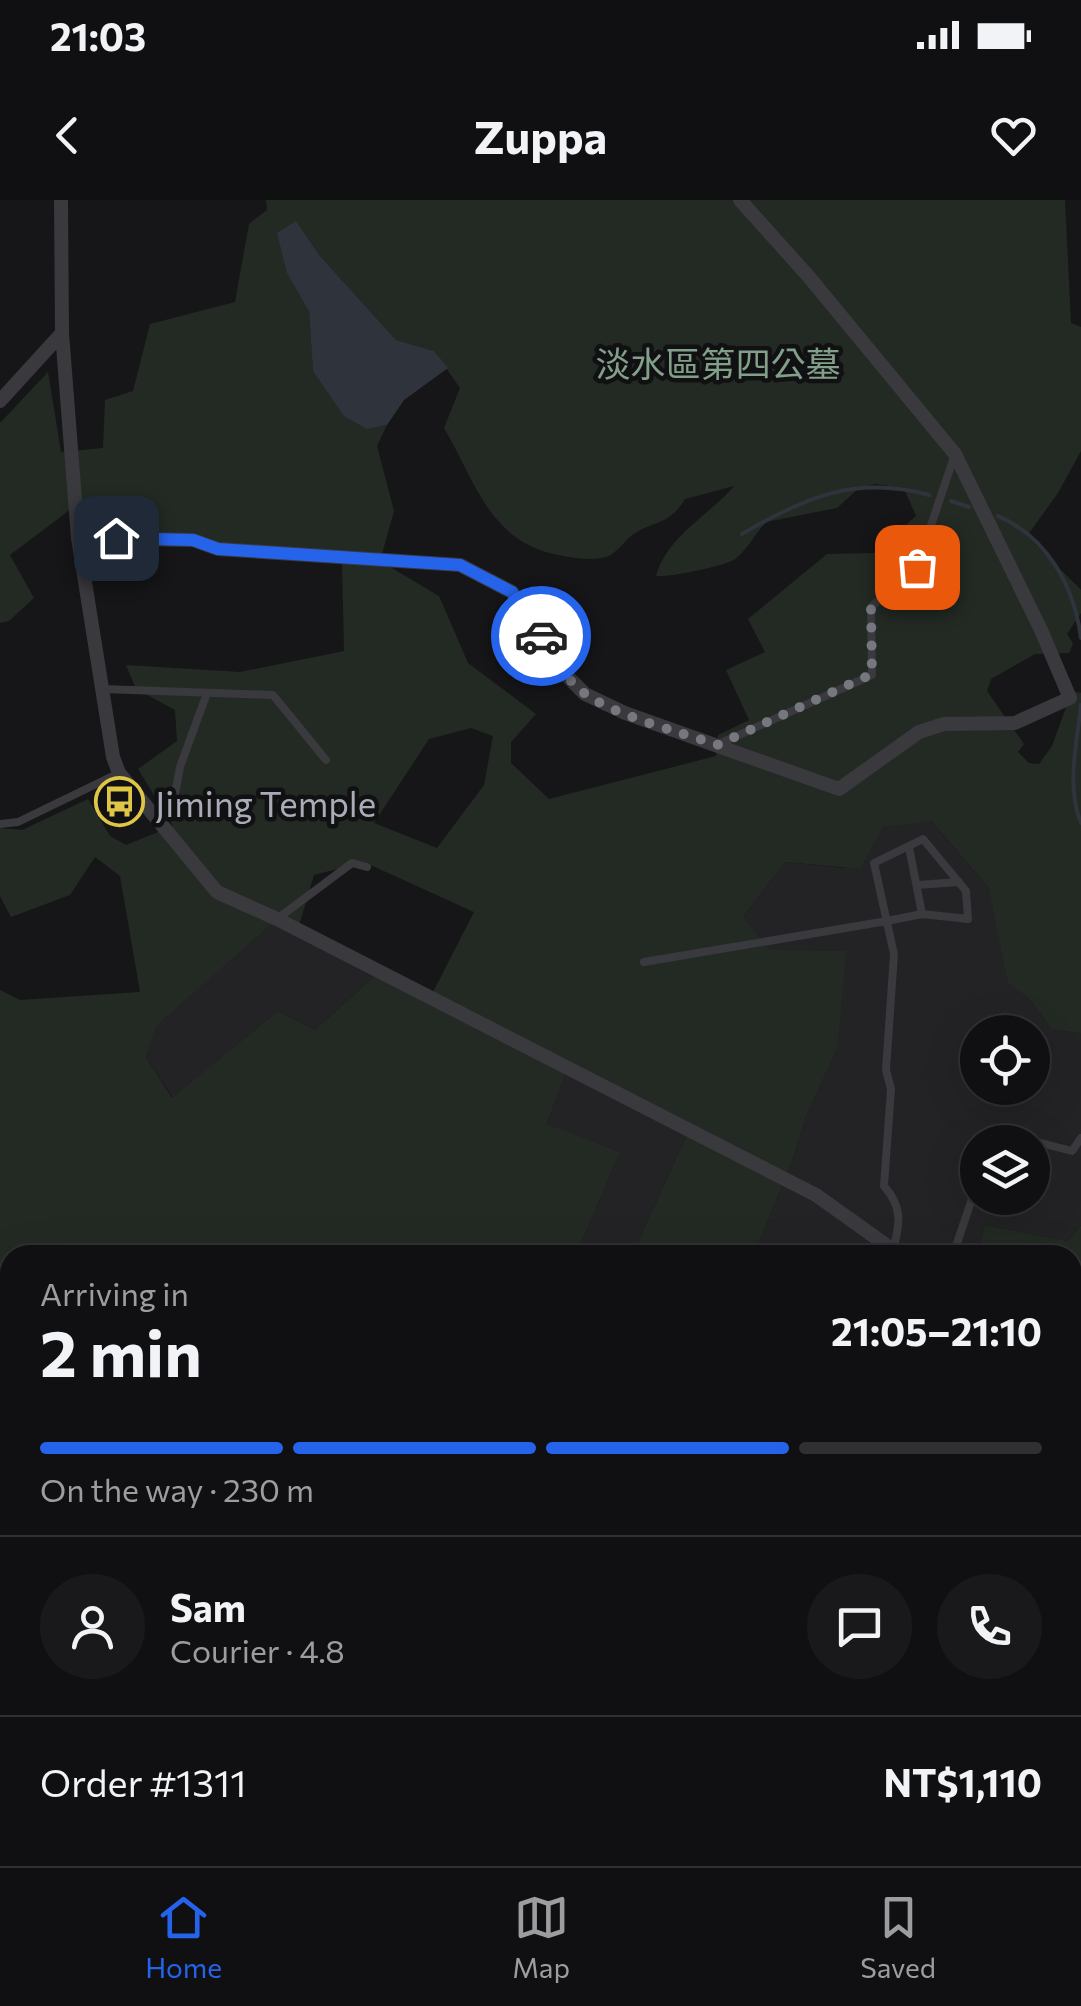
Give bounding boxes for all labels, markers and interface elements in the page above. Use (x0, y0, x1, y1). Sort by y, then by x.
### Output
text: 21:03 (50, 12, 146, 59)
icon: back (40, 108, 95, 163)
text: Zuppa (474, 108, 607, 163)
icon: heart (986, 108, 1041, 163)
park label: 淡水區第四公墓 (595, 341, 841, 384)
pin (74, 496, 159, 581)
icon: home (89, 511, 144, 566)
pin (875, 525, 960, 610)
icon: bag (890, 540, 945, 595)
courier (491, 586, 591, 686)
icon: car (514, 609, 569, 664)
bus stop icon: Jiming Temple (94, 776, 146, 828)
place label: Jiming Temple (155, 781, 376, 824)
map controls (960, 1015, 1050, 1215)
button: locate (960, 1015, 1050, 1105)
button: layers (960, 1125, 1050, 1215)
text: Arriving in (40, 1273, 189, 1313)
text: 21:05–21:10 (831, 1307, 1042, 1354)
text: 2 min (40, 1311, 202, 1390)
text: On the way · 230 m (40, 1469, 314, 1509)
button: person (40, 1574, 145, 1679)
button: chat (807, 1574, 912, 1679)
button: phone (937, 1574, 1042, 1679)
text: Sam (170, 1583, 246, 1630)
text: Courier · 4.8 (170, 1630, 345, 1670)
text: Order #1311 (40, 1758, 246, 1805)
text: NT$1,110 (884, 1758, 1042, 1805)
tab: Home (145, 1890, 222, 1984)
tab: Map (512, 1890, 570, 1984)
tab: Saved (860, 1890, 936, 1984)

